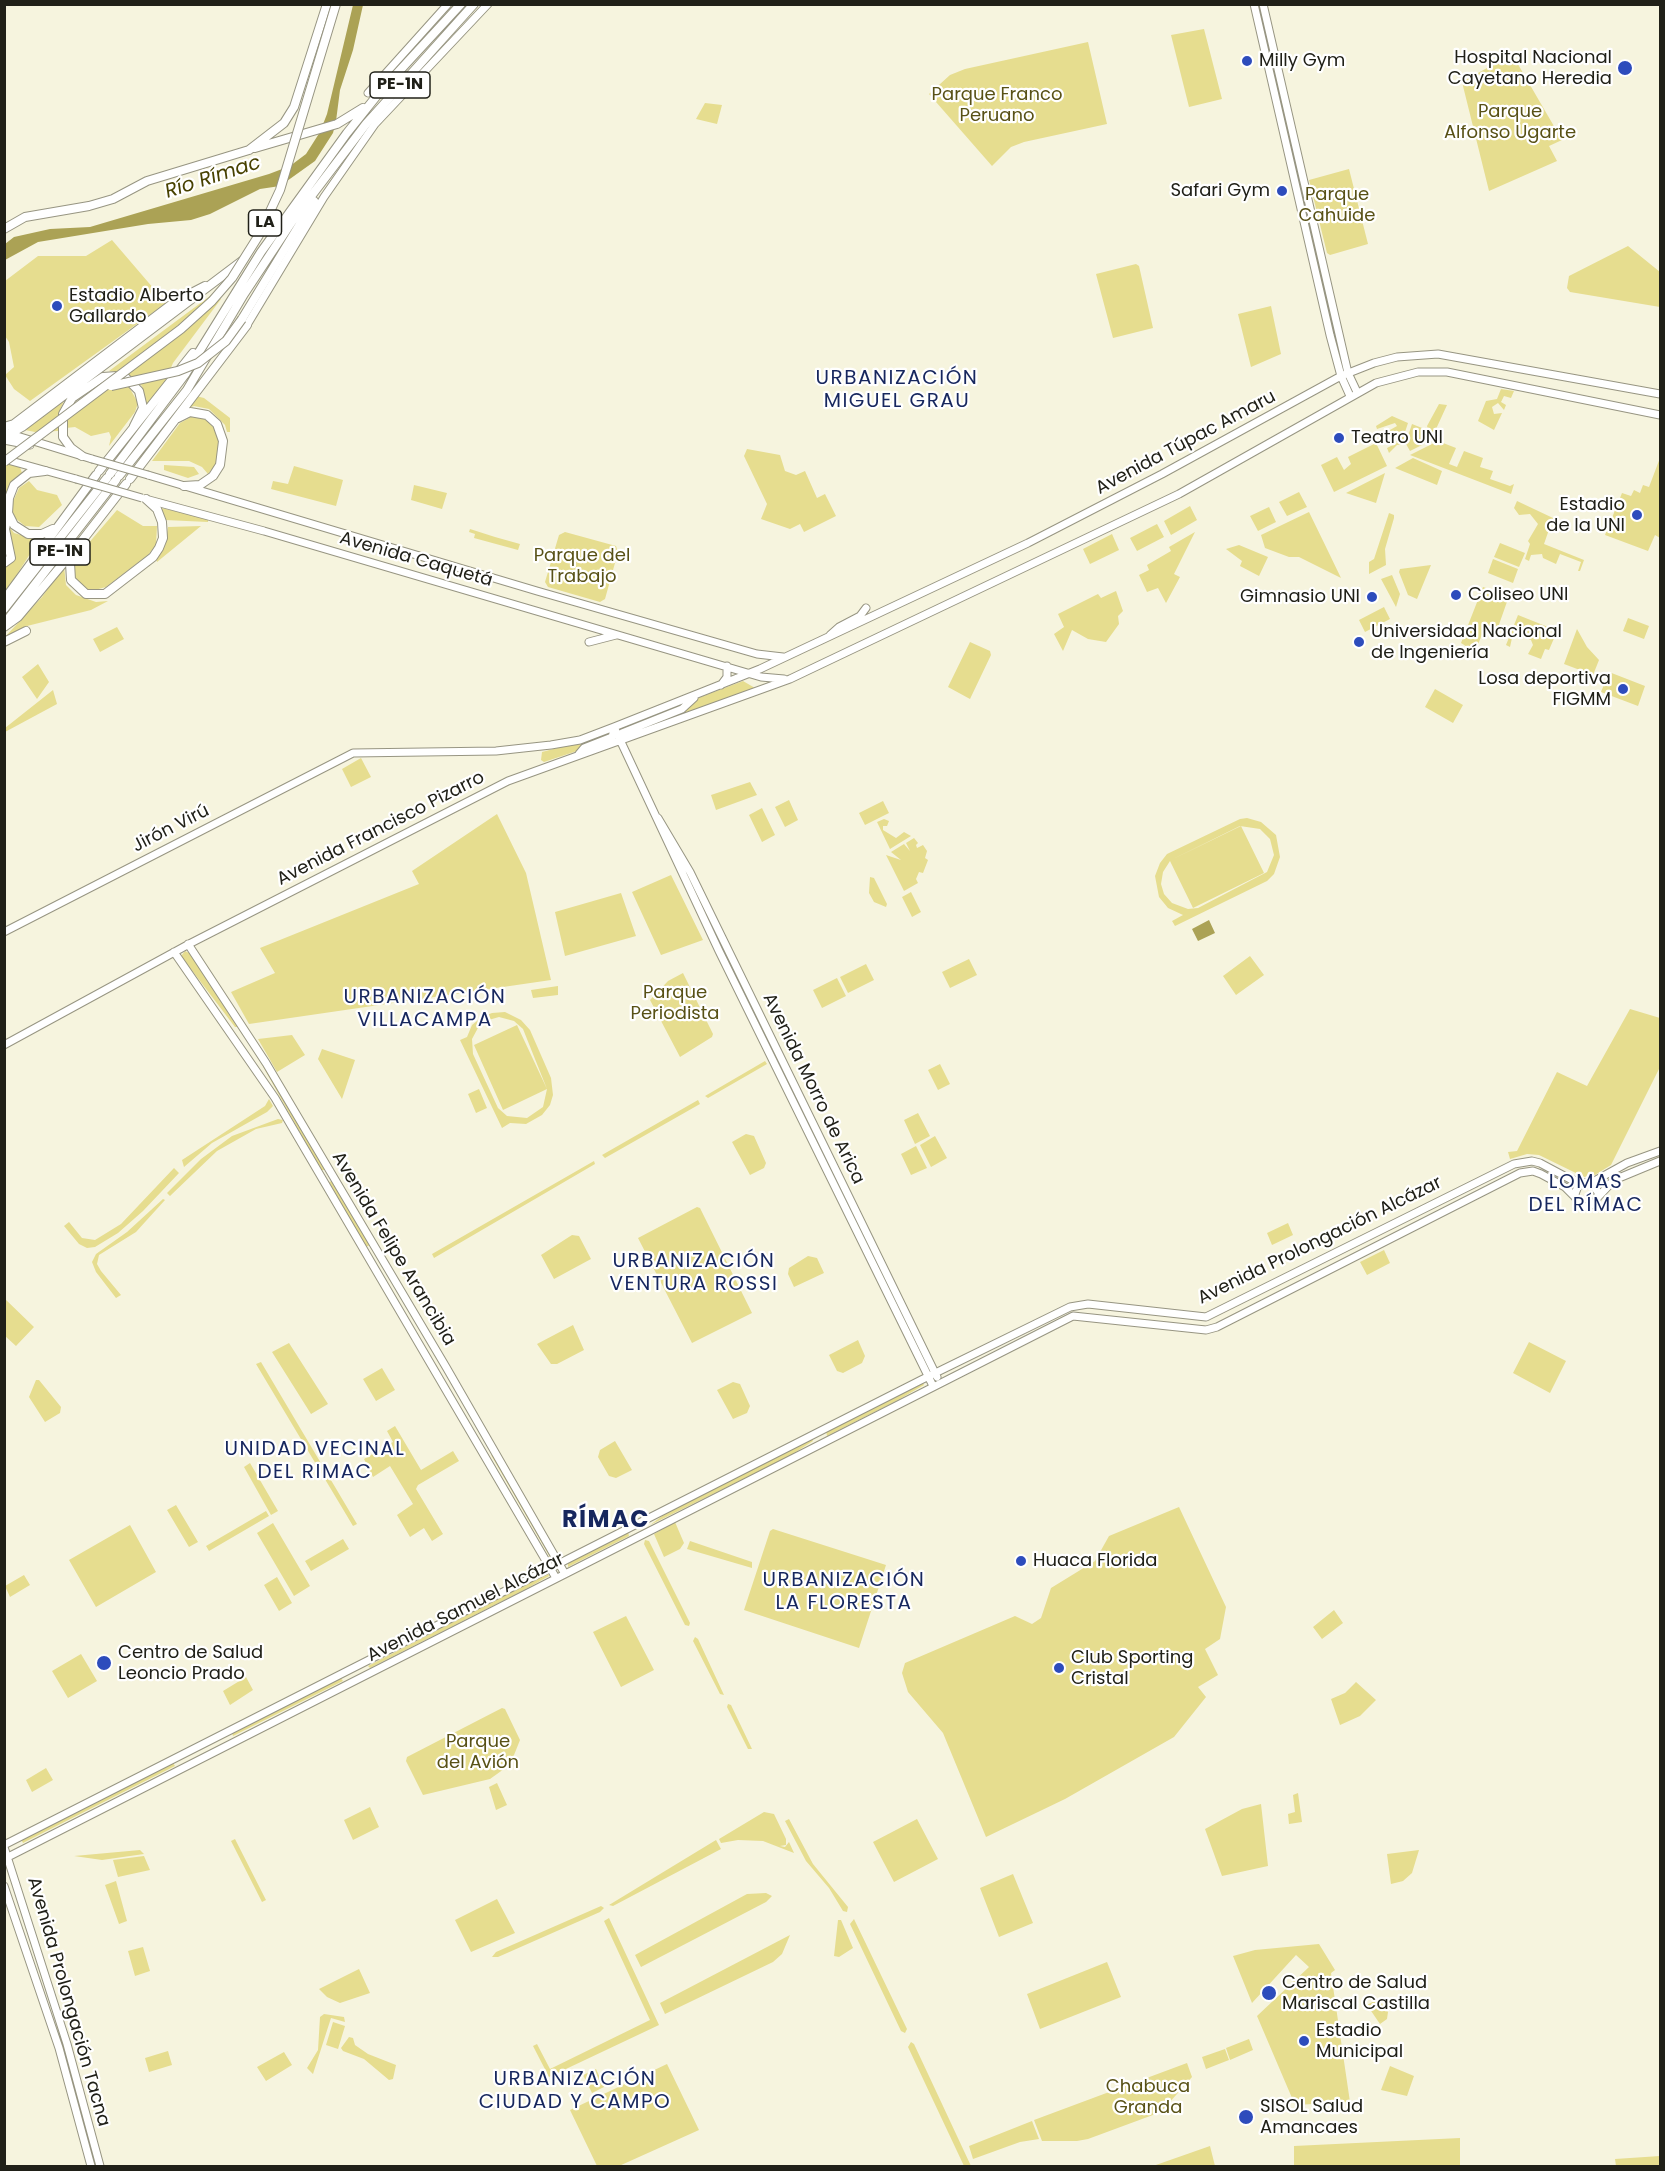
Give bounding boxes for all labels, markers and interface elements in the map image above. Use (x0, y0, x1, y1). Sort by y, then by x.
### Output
place label: Hospital Nacional Cayetano Heredia (1448, 47, 1612, 90)
place label: Milly Gym (1259, 50, 1345, 72)
marker: Milly Gym (1240, 54, 1254, 68)
marker: Hospital Nacional Cayetano Heredia (1616, 59, 1634, 77)
road number: PE-1N (370, 72, 430, 98)
park label: Parque Franco Peruano (932, 84, 1062, 127)
park label: Parque Alfonso Ugarte (1444, 101, 1576, 144)
water label: Río Rímac (162, 151, 264, 205)
place label: Safari Gym (1171, 180, 1270, 202)
marker: Safari Gym (1275, 184, 1289, 198)
park label: Parque Cahuide (1299, 184, 1375, 226)
road number: LA (248, 210, 282, 236)
place label: Estadio Alberto Gallardo (69, 285, 204, 328)
marker: Estadio Alberto Gallardo (50, 299, 64, 313)
district label: URBANIZACIÓN MIGUEL GRAU (816, 367, 978, 414)
street label: Avenida Túpac Amaru (1092, 386, 1280, 500)
place label: Teatro UNI (1351, 427, 1443, 449)
marker: Teatro UNI (1332, 431, 1346, 445)
place label: Estadio de la UNI (1546, 494, 1625, 536)
marker: Estadio de la UNI (1630, 508, 1644, 522)
street label: Avenida Caquetá (337, 528, 495, 592)
road number: PE-1N (30, 539, 90, 565)
park label: Parque del Trabajo (534, 545, 630, 588)
place label: Coliseo UNI (1468, 584, 1568, 606)
place label: Gimnasio UNI (1240, 586, 1360, 608)
marker: Coliseo UNI (1449, 588, 1463, 602)
marker: Gimnasio UNI (1365, 590, 1379, 604)
place label: Universidad Nacional de Ingeniería (1371, 621, 1562, 664)
marker: Universidad Nacional de Ingeniería (1352, 635, 1366, 649)
place label: Losa deportiva FIGMM (1478, 668, 1611, 710)
marker: Losa deportiva FIGMM (1616, 682, 1630, 696)
street label: Avenida Francisco Pizarro (274, 767, 488, 891)
street label: Jirón Virú (129, 800, 213, 858)
park label: Parque Periodista (631, 982, 719, 1024)
district label: URBANIZACIÓN VILLACAMPA (344, 986, 506, 1033)
street label: Avenida Morro de Arica (757, 990, 869, 1188)
street label: Avenida Felipe Arancibia (326, 1148, 460, 1350)
district label: LOMAS DEL RÍMAC (1528, 1171, 1644, 1218)
street label: Avenida Prolongación Alcázar (1194, 1172, 1446, 1310)
district label: URBANIZACIÓN VENTURA ROSSI (610, 1250, 778, 1297)
district label: UNIDAD VECINAL DEL RIMAC (225, 1438, 405, 1485)
district label: RÍMAC (562, 1507, 650, 1535)
street label: Avenida Samuel Alcázar (364, 1549, 568, 1667)
place label: Huaca Florida (1033, 1550, 1158, 1572)
marker: Huaca Florida (1014, 1554, 1028, 1568)
district label: URBANIZACIÓN LA FLORESTA (763, 1569, 925, 1616)
place label: Centro de Salud Leoncio Prado (118, 1642, 263, 1684)
place label: Club Sporting Cristal (1071, 1647, 1193, 1690)
marker: Centro de Salud Leoncio Prado (95, 1654, 113, 1672)
marker: Club Sporting Cristal (1052, 1661, 1066, 1675)
park label: Parque del Avión (437, 1731, 519, 1774)
street label: Avenida Prolongación Tacna (22, 1875, 114, 2129)
place label: Centro de Salud Mariscal Castilla (1282, 1972, 1430, 2014)
marker: Centro de Salud Mariscal Castilla (1260, 1984, 1278, 2002)
place label: Estadio Municipal (1316, 2020, 1403, 2062)
marker: Estadio Municipal (1297, 2034, 1311, 2048)
district label: URBANIZACIÓN CIUDAD Y CAMPO (479, 2068, 671, 2115)
park label: Chabuca Granda (1106, 2076, 1190, 2118)
place label: SISOL Salud Amancaes (1260, 2096, 1363, 2138)
marker: SISOL Salud Amancaes (1237, 2108, 1255, 2126)

